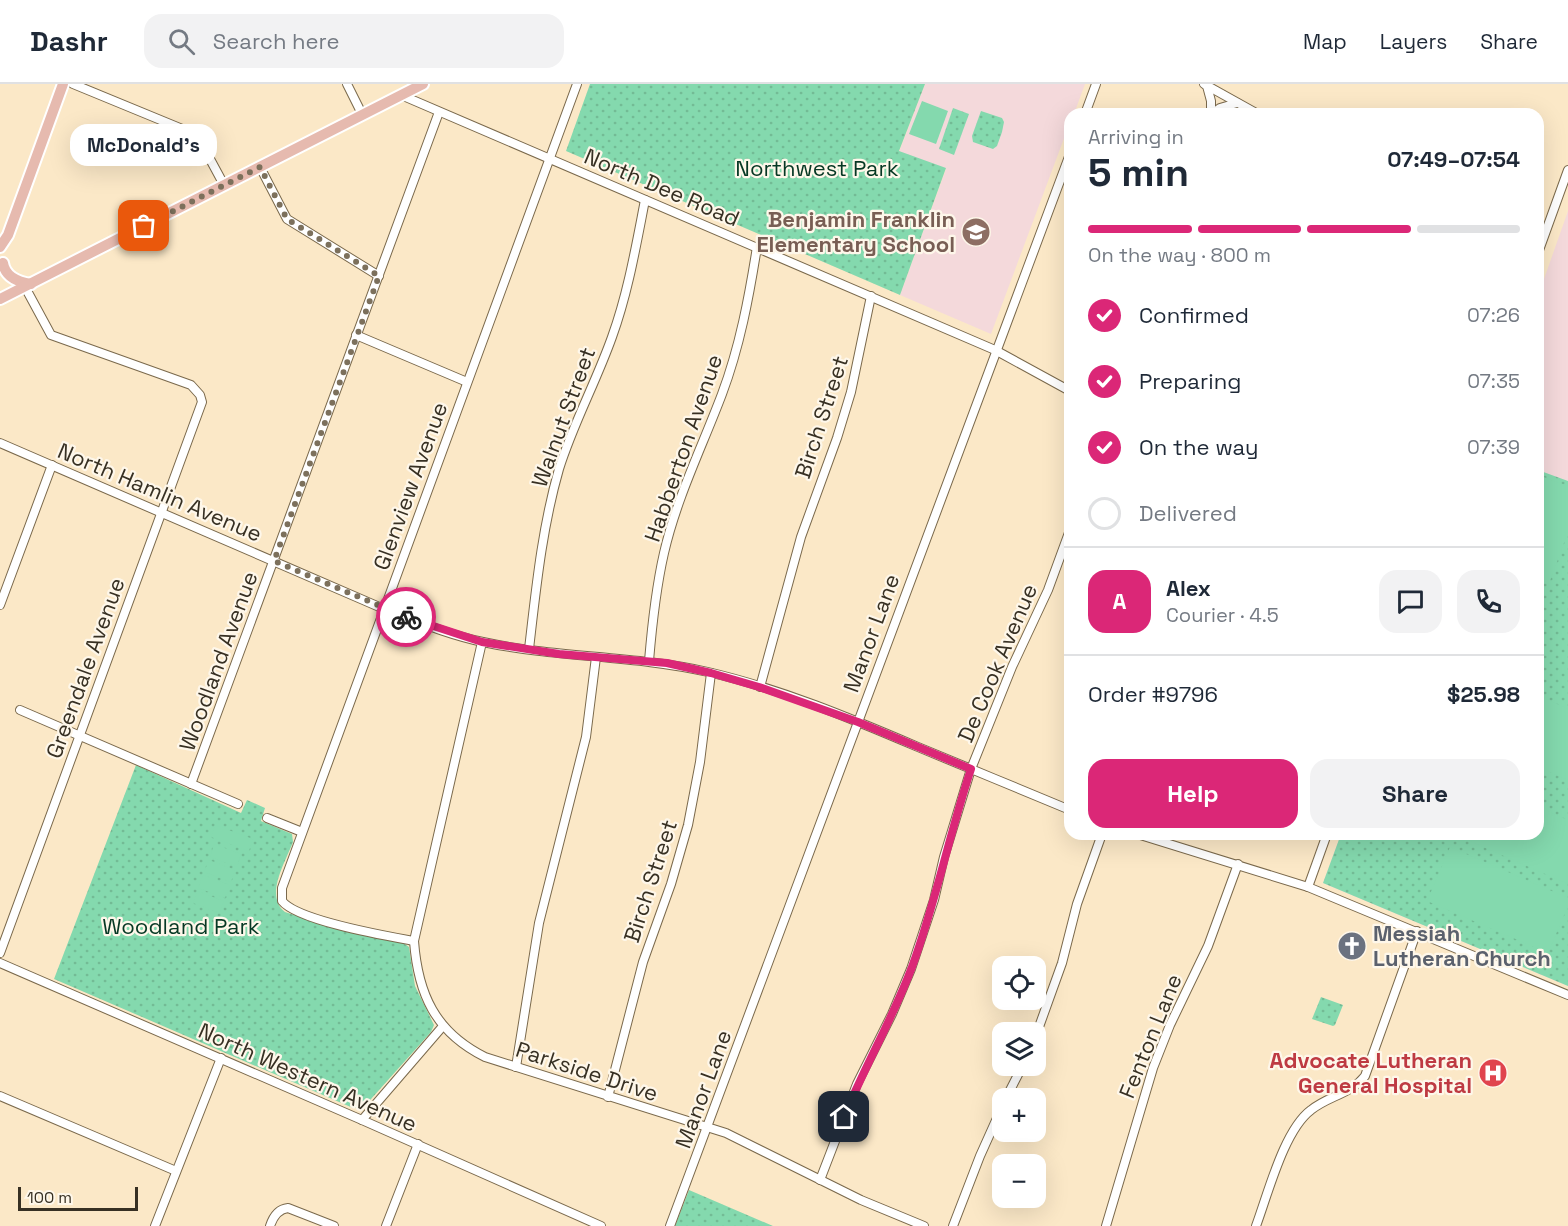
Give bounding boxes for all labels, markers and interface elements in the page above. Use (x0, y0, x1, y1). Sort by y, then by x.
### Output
search box (144, 14, 564, 68)
text: Dashr (30, 23, 108, 59)
icon: search (165, 25, 198, 58)
text: Search here (213, 27, 340, 55)
text: Map (1303, 28, 1347, 55)
text: Layers (1380, 28, 1447, 55)
text: Share (1480, 28, 1538, 55)
callout: McDonald's (70, 124, 218, 166)
text: Arriving in (1088, 124, 1184, 150)
text: McDonald's (87, 132, 200, 158)
street label: North Dee Road (580, 142, 744, 232)
text: 07:49–07:54 (1387, 145, 1520, 173)
text: 5 min (1088, 148, 1189, 197)
park label: Northwest Park (735, 154, 899, 182)
pin (118, 200, 169, 251)
place label: Benjamin Franklin Elementary School (756, 205, 955, 258)
icon: bag (127, 209, 160, 242)
school or university icon: Benjamin Franklin Elementary School (960, 216, 992, 248)
text: On the way · 800 m (1088, 242, 1271, 268)
icon: check (1088, 299, 1121, 332)
text: Confirmed (1139, 301, 1249, 329)
text: 07:26 (1467, 302, 1520, 328)
street label: Walnut Street (525, 343, 601, 491)
street label: Habberton Avenue (638, 350, 728, 546)
street label: Birch Street (788, 352, 854, 482)
icon: check (1088, 365, 1121, 398)
text: Preparing (1139, 367, 1241, 395)
text: 07:35 (1467, 368, 1520, 394)
street label: Glenview Avenue (367, 398, 453, 574)
icon: check (1088, 431, 1121, 464)
text: On the way (1139, 433, 1258, 461)
text: 07:39 (1467, 434, 1520, 460)
street label: North Hamlin Avenue (54, 436, 266, 548)
text: Delivered (1139, 499, 1237, 527)
street label: Woodland Avenue (173, 567, 263, 755)
street label: Manor Lane (837, 570, 905, 696)
button: chat (1379, 570, 1442, 633)
button: phone (1457, 570, 1520, 633)
street label: Greendale Avenue (39, 574, 131, 762)
text: Alex (1166, 574, 1211, 602)
street label: De Cook Avenue (951, 580, 1043, 746)
courier (376, 587, 436, 647)
text: A (1113, 587, 1126, 615)
icon: bike (390, 601, 423, 634)
text: Courier · 4.5 (1166, 602, 1279, 628)
text: Order #9796 (1088, 680, 1218, 708)
text: $25.98 (1447, 680, 1520, 708)
button: Help (1088, 759, 1298, 828)
button: Share (1310, 759, 1520, 828)
street label: Birch Street (617, 816, 683, 946)
park label: Woodland Park (102, 912, 260, 940)
place label: Messiah Lutheran Church (1373, 919, 1551, 972)
church icon: Messiah Lutheran Church (1336, 930, 1368, 962)
map controls (992, 956, 1046, 1208)
button: locate (992, 956, 1046, 1010)
street label: Fenton Lane (1112, 970, 1188, 1102)
street label: North Western Avenue (194, 1016, 422, 1138)
button: layers (992, 1022, 1046, 1076)
street label: Manor Lane (669, 1026, 737, 1152)
street label: Parkside Drive (512, 1035, 662, 1107)
place label: Advocate Lutheran General Hospital (1270, 1046, 1472, 1099)
hospital icon: Advocate Lutheran General Hospital (1477, 1057, 1509, 1089)
button: + (992, 1088, 1046, 1142)
pin (818, 1091, 869, 1142)
icon: home (827, 1100, 860, 1133)
button: − (992, 1154, 1046, 1208)
scale bar (18, 1184, 138, 1212)
text: 100 m (27, 1187, 72, 1208)

